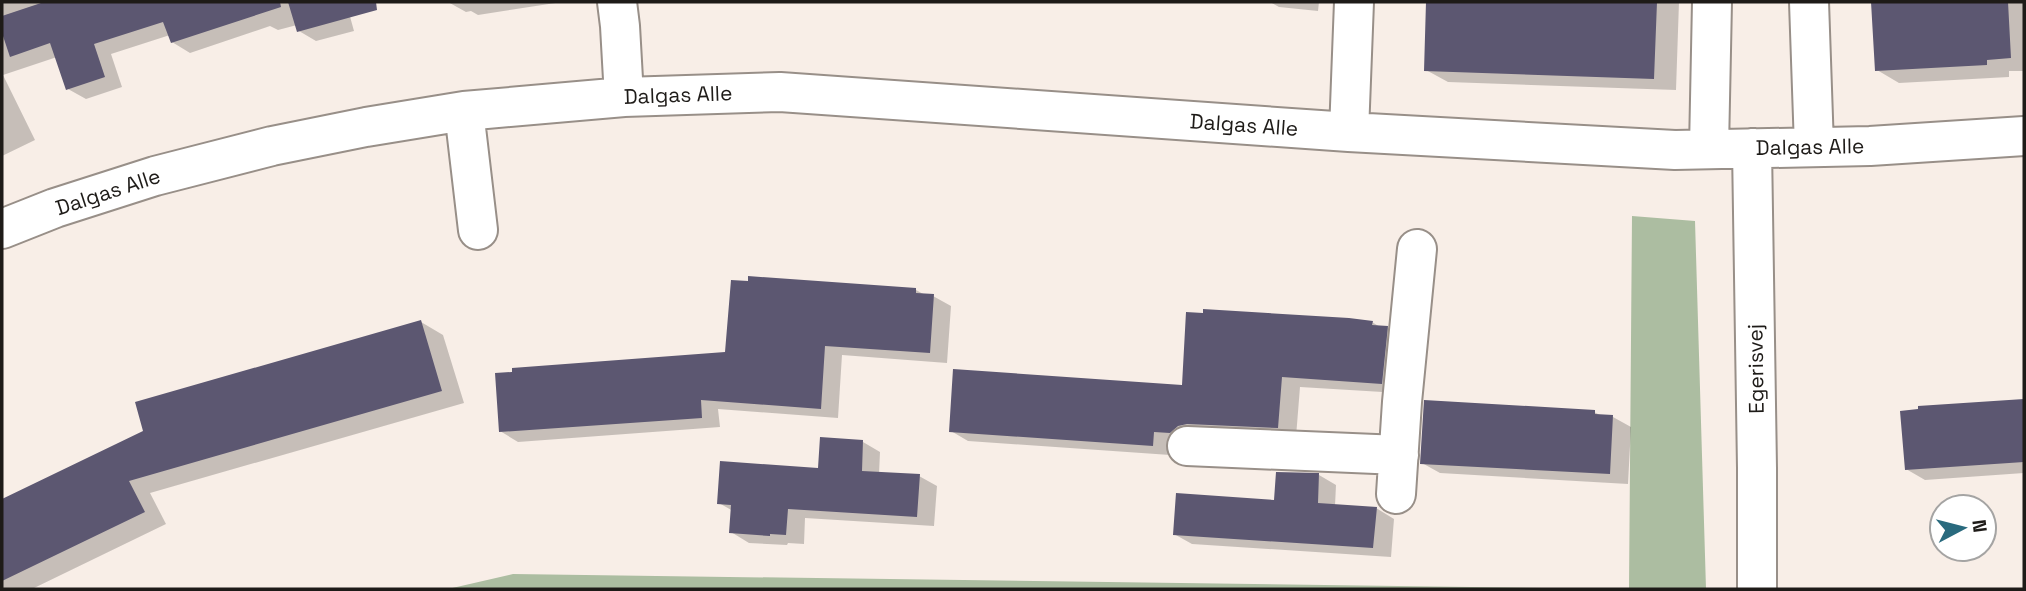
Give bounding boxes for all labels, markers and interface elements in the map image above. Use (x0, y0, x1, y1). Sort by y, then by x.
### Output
street label: Dalgas Alle (623, 79, 733, 110)
street label: Dalgas Alle (1189, 107, 1299, 142)
street label: Dalgas Alle (1755, 132, 1865, 161)
street label: Dalgas Alle (52, 162, 164, 221)
street label: Egerisvej (1741, 324, 1770, 414)
north arrow (1928, 493, 1998, 563)
text: N (1966, 518, 1993, 534)

